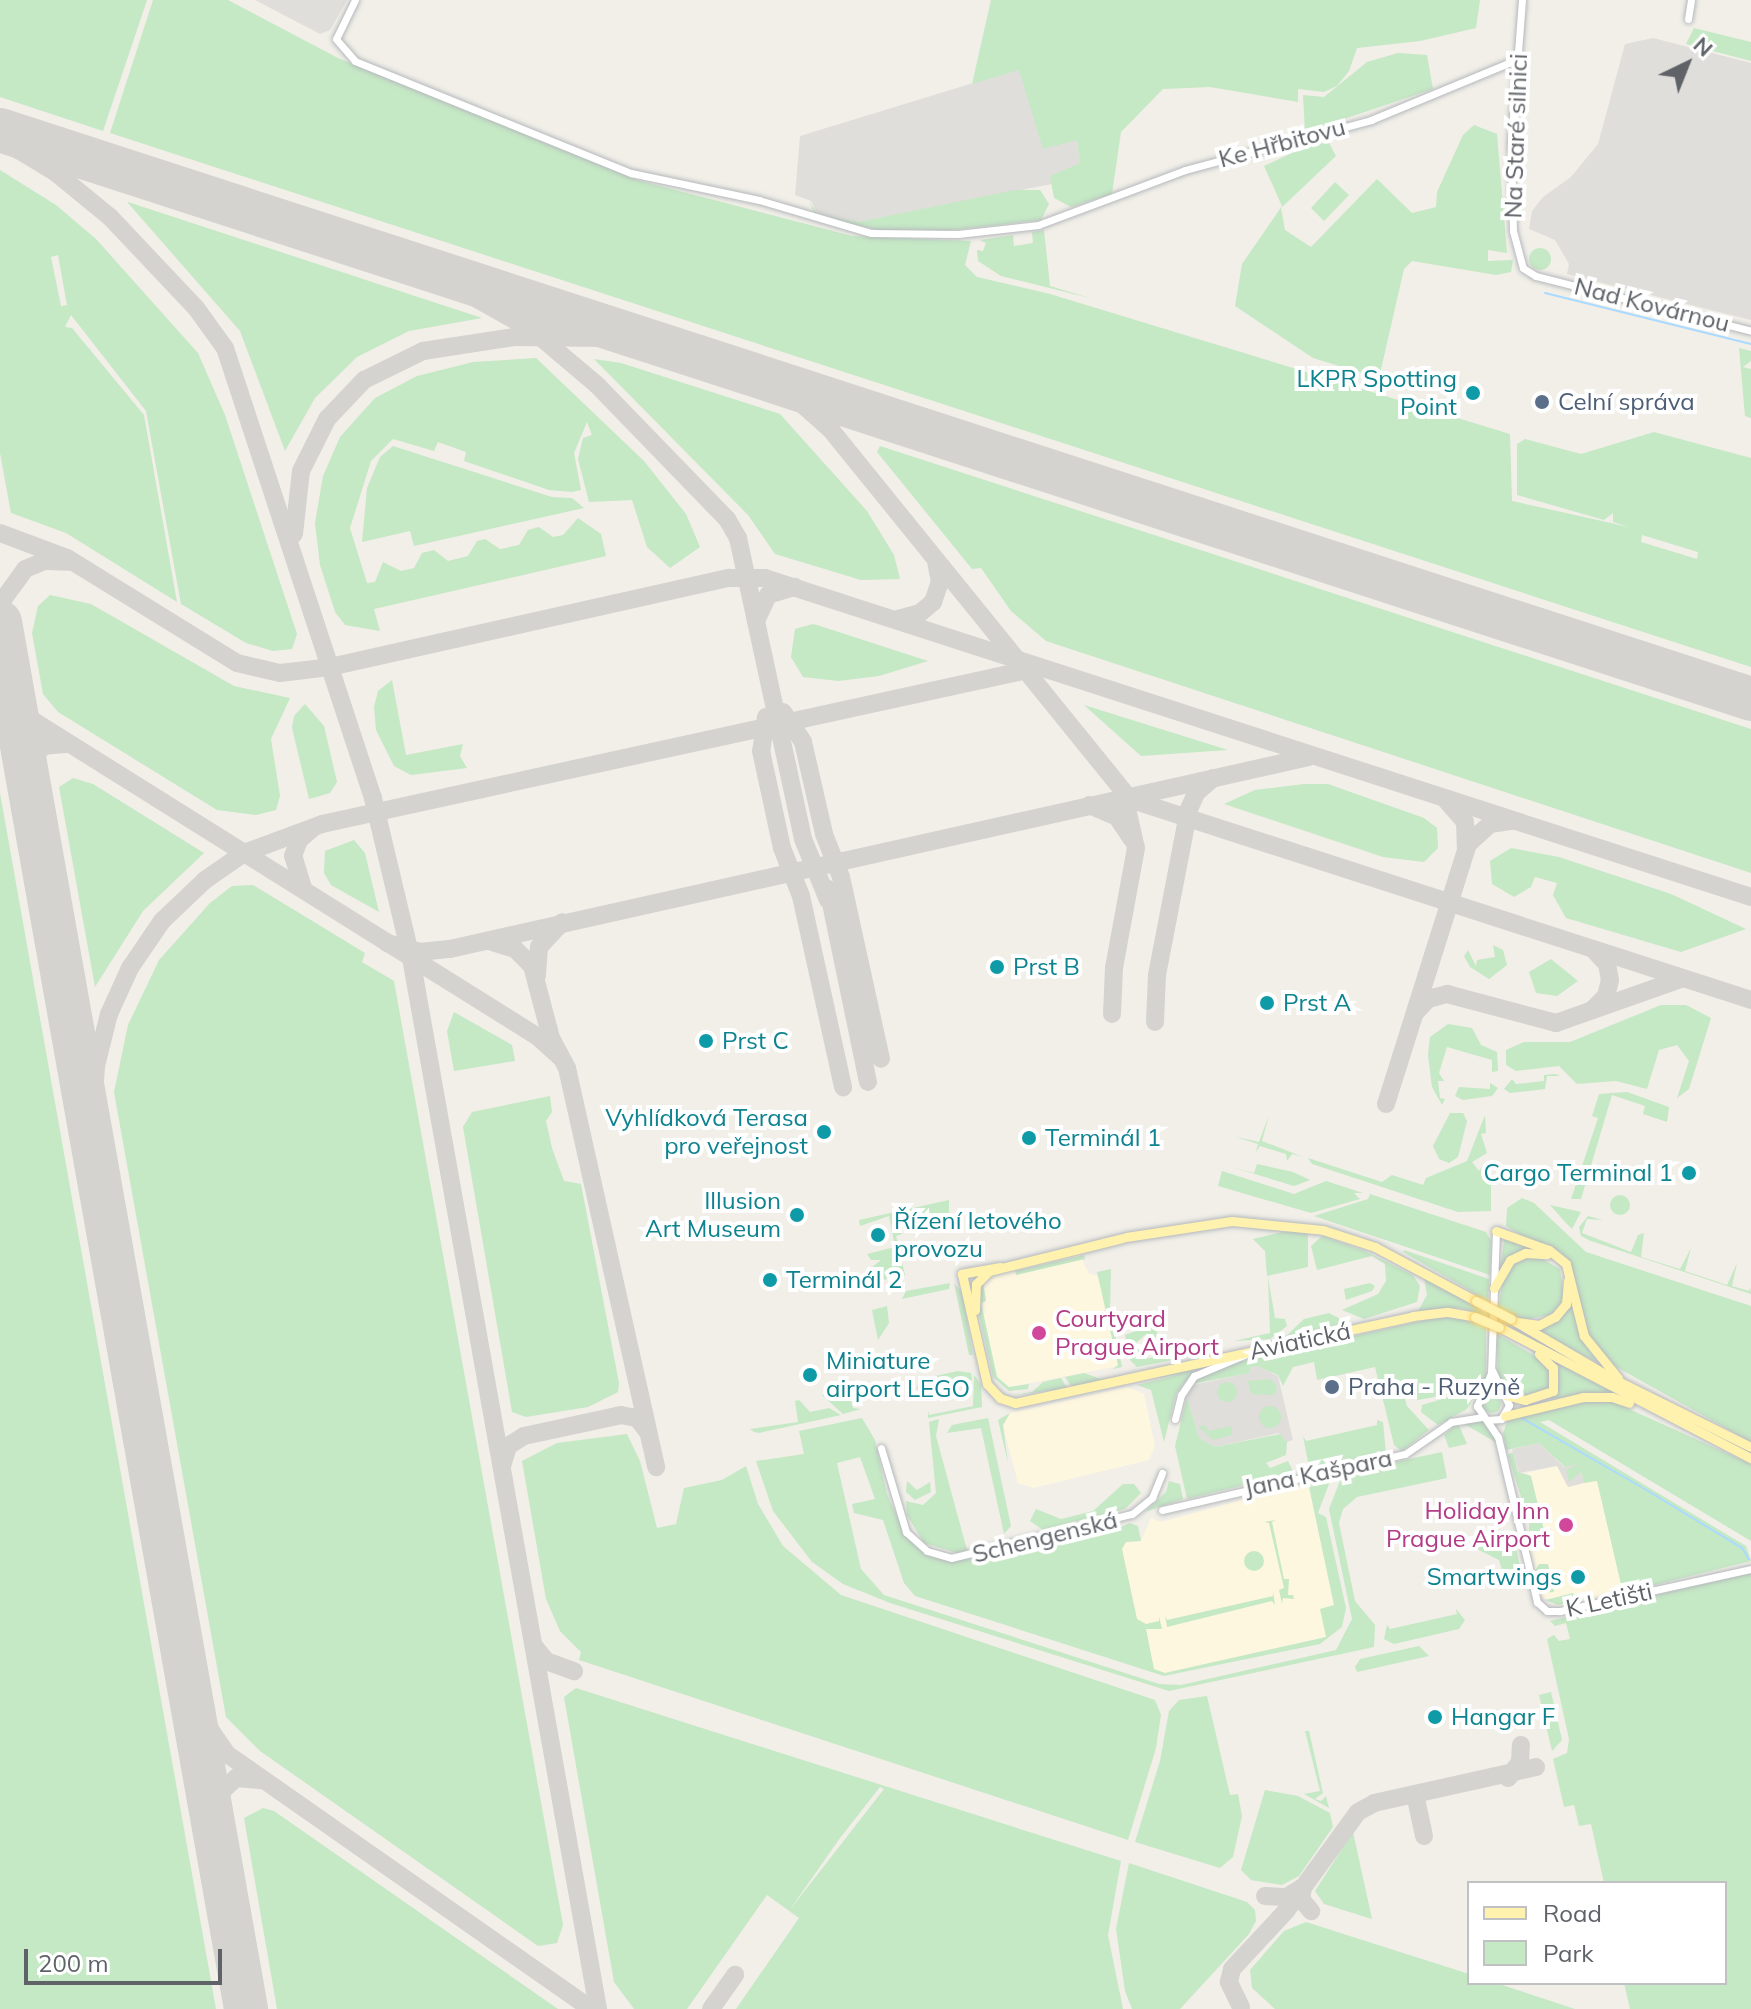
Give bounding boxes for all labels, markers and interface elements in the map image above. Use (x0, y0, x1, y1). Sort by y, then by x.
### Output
north arrow (1647, 24, 1727, 104)
text: N (1688, 31, 1719, 62)
street label: Na Staré silnici (1499, 53, 1533, 219)
street label: Ke Hřbitovu (1216, 112, 1348, 174)
street label: Nad Kovárnou (1571, 272, 1733, 338)
place label: LKPR Spotting Point (1297, 365, 1457, 421)
marker: LKPR Spotting Point (1464, 384, 1482, 402)
place label: Celní správa (1558, 388, 1695, 416)
marker: Celní správa (1533, 393, 1551, 411)
place label: Prst B (1013, 953, 1080, 981)
marker: Prst B (988, 958, 1006, 976)
place label: Prst A (1283, 989, 1351, 1017)
marker: Prst A (1258, 994, 1276, 1012)
place label: Prst C (722, 1027, 789, 1055)
marker: Prst C (697, 1032, 715, 1050)
place label: Vyhlídková Terasa pro veřejnost (605, 1104, 808, 1160)
marker: Vyhlídková Terasa pro veřejnost (815, 1123, 833, 1141)
place label: Terminál 1 (1045, 1124, 1161, 1152)
marker: Terminál 1 (1020, 1129, 1038, 1147)
place label: Cargo Terminal 1 (1484, 1159, 1673, 1187)
marker: Cargo Terminal 1 (1680, 1164, 1698, 1182)
place label: Illusion Art Museum (645, 1187, 781, 1243)
marker: Illusion Art Museum (788, 1206, 806, 1224)
place label: Řízení letového provozu (894, 1207, 1062, 1263)
marker: Řízení letového provozu (869, 1226, 887, 1244)
place label: Terminál 2 (786, 1266, 902, 1294)
marker: Terminál 2 (761, 1271, 779, 1289)
place label: Courtyard Prague Airport (1055, 1305, 1219, 1361)
street label: Aviatická (1247, 1316, 1353, 1366)
marker: Courtyard Prague Airport (1030, 1324, 1048, 1342)
place label: Miniature airport LEGO (826, 1347, 970, 1403)
marker: Miniature airport LEGO (801, 1366, 819, 1384)
place label: Praha - Ruzyně (1348, 1373, 1520, 1401)
marker: Praha - Ruzyně (1323, 1378, 1341, 1396)
street label: Jana Kašpara (1241, 1443, 1395, 1503)
place label: Holiday Inn Prague Airport (1386, 1497, 1550, 1553)
street label: Schengenská (970, 1505, 1120, 1569)
marker: Holiday Inn Prague Airport (1557, 1516, 1575, 1534)
place label: Smartwings (1427, 1563, 1562, 1591)
marker: Smartwings (1569, 1568, 1587, 1586)
street label: K Letišti (1563, 1577, 1655, 1623)
place label: Hangar F (1451, 1703, 1555, 1731)
marker: Hangar F (1426, 1708, 1444, 1726)
legend (1467, 1881, 1727, 1985)
text: Road (1543, 1898, 1602, 1928)
scale bar (28, 1933, 226, 1983)
text: Park (1543, 1938, 1594, 1968)
text: 200 m (38, 1948, 109, 1978)

